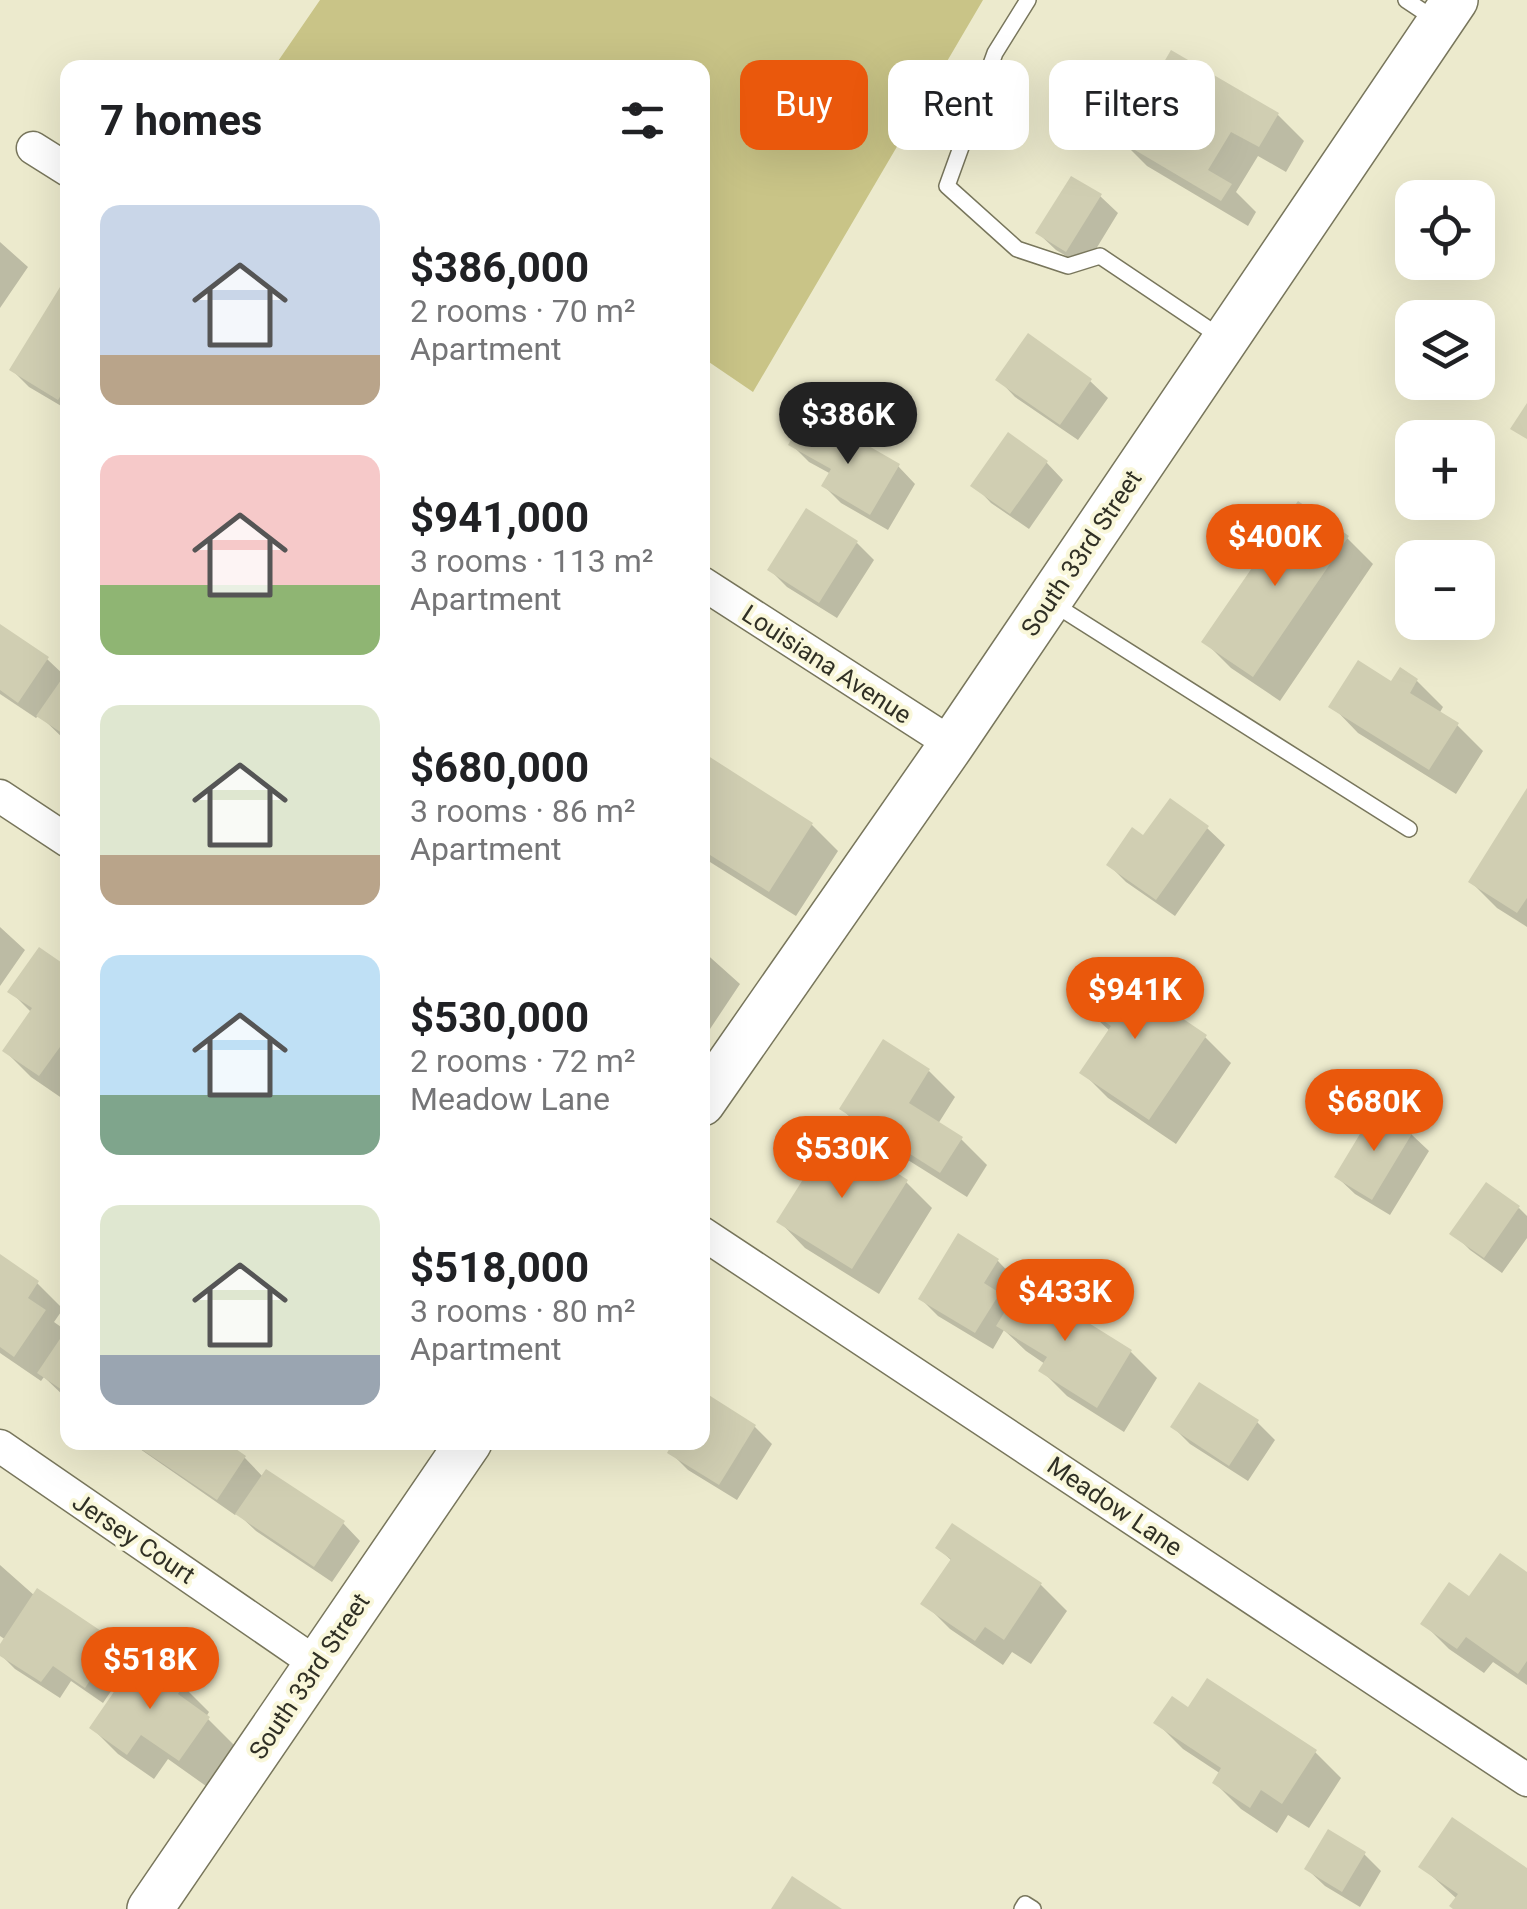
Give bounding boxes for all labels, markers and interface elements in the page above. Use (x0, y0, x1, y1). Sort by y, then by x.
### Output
chip: Buy (740, 60, 868, 150)
chip: Rent (888, 60, 1029, 150)
chip: Filters (1049, 60, 1215, 150)
icon: filters (615, 93, 670, 148)
text: 7 homes (100, 96, 262, 145)
map controls (1395, 180, 1495, 640)
button: locate (1395, 180, 1495, 280)
text: $386,000 (410, 243, 589, 292)
icon: home (180, 245, 300, 365)
text: 2 rooms · 70 m² (410, 292, 635, 330)
button: layers (1395, 300, 1495, 400)
text: Apartment (410, 330, 562, 368)
pin: $386K (778, 382, 918, 467)
text: $386K (801, 395, 895, 433)
button: + (1395, 420, 1495, 520)
street label: South 33rd Street (1015, 465, 1148, 642)
text: $941,000 (410, 493, 589, 542)
icon: home (180, 495, 300, 615)
pin: $400K (1205, 504, 1345, 589)
text: $400K (1228, 517, 1322, 555)
button: − (1395, 540, 1495, 640)
text: 3 rooms · 113 m² (410, 542, 653, 580)
text: Apartment (410, 580, 562, 618)
street label: Louisiana Avenue (737, 599, 917, 730)
text: $680,000 (410, 743, 589, 792)
icon: home (180, 745, 300, 865)
text: 3 rooms · 86 m² (410, 792, 635, 830)
text: Apartment (410, 830, 562, 868)
pin: $941K (1065, 957, 1205, 1042)
text: $941K (1088, 970, 1182, 1008)
text: $530,000 (410, 993, 589, 1042)
icon: home (180, 995, 300, 1115)
text: 2 rooms · 72 m² (410, 1042, 635, 1080)
pin: $680K (1304, 1069, 1444, 1154)
text: Meadow Lane (410, 1080, 610, 1118)
text: $680K (1327, 1082, 1421, 1120)
pin: $530K (772, 1116, 912, 1201)
text: $530K (795, 1129, 889, 1167)
text: $518,000 (410, 1243, 589, 1292)
icon: home (180, 1245, 300, 1365)
pin: $433K (995, 1259, 1135, 1344)
text: $433K (1018, 1272, 1112, 1310)
text: 3 rooms · 80 m² (410, 1292, 635, 1330)
text: Apartment (410, 1330, 562, 1368)
street label: Meadow Lane (1042, 1451, 1188, 1562)
street label: Jersey Court (67, 1487, 200, 1590)
street label: South 33rd Street (243, 1588, 376, 1765)
pin: $518K (80, 1627, 220, 1712)
text: $518K (103, 1640, 197, 1678)

